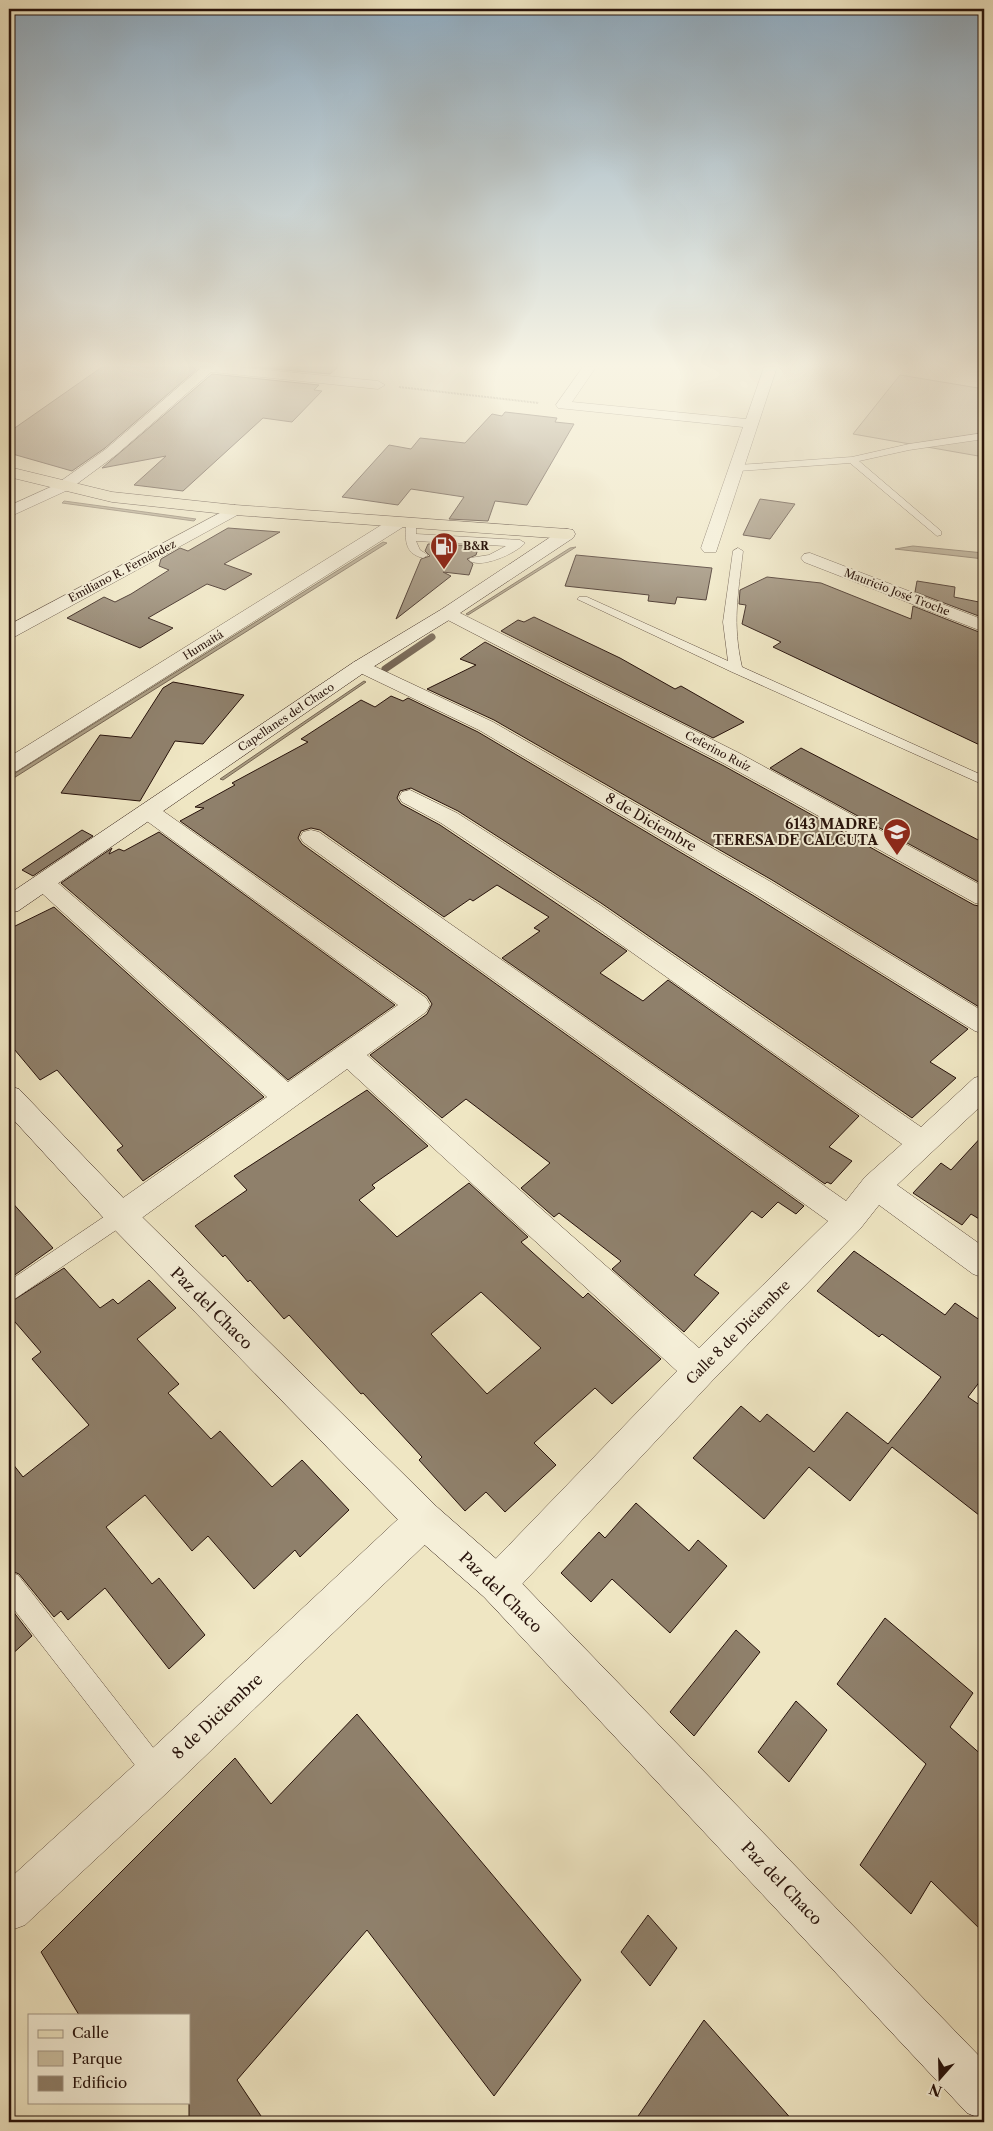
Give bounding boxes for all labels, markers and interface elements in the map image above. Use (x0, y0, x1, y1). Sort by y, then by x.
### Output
fuel station icon: B&R (429, 531, 459, 570)
street label: Emiliano R. Fernández (66, 537, 178, 605)
place label: B&R (463, 539, 489, 553)
street label: Mauricio José Troche (842, 565, 952, 619)
street label: Humaitá (180, 627, 226, 663)
street label: Capellanes del Chaco (235, 679, 337, 754)
street label: Ceferino Ruíz (682, 728, 754, 774)
street label: 8 de Diciembre (602, 789, 700, 855)
place label: 6143 MADRE TERESA DE CALCUTA (713, 815, 879, 849)
school or university icon: 6143 MADRE TERESA DE CALCUTA (882, 817, 912, 856)
street label: Paz del Chaco (167, 1263, 257, 1353)
street label: Calle 8 de Diciembre (682, 1276, 794, 1388)
street label: Paz del Chaco (455, 1547, 547, 1637)
street label: 8 de Diciembre (167, 1669, 267, 1763)
street label: Paz del Chaco (737, 1837, 827, 1929)
legend (28, 2014, 190, 2104)
text: Calle (72, 2023, 109, 2042)
text: Parque (72, 2049, 122, 2068)
north arrow (916, 2054, 966, 2104)
text: Edificio (72, 2073, 127, 2092)
text: N (927, 2080, 944, 2101)

